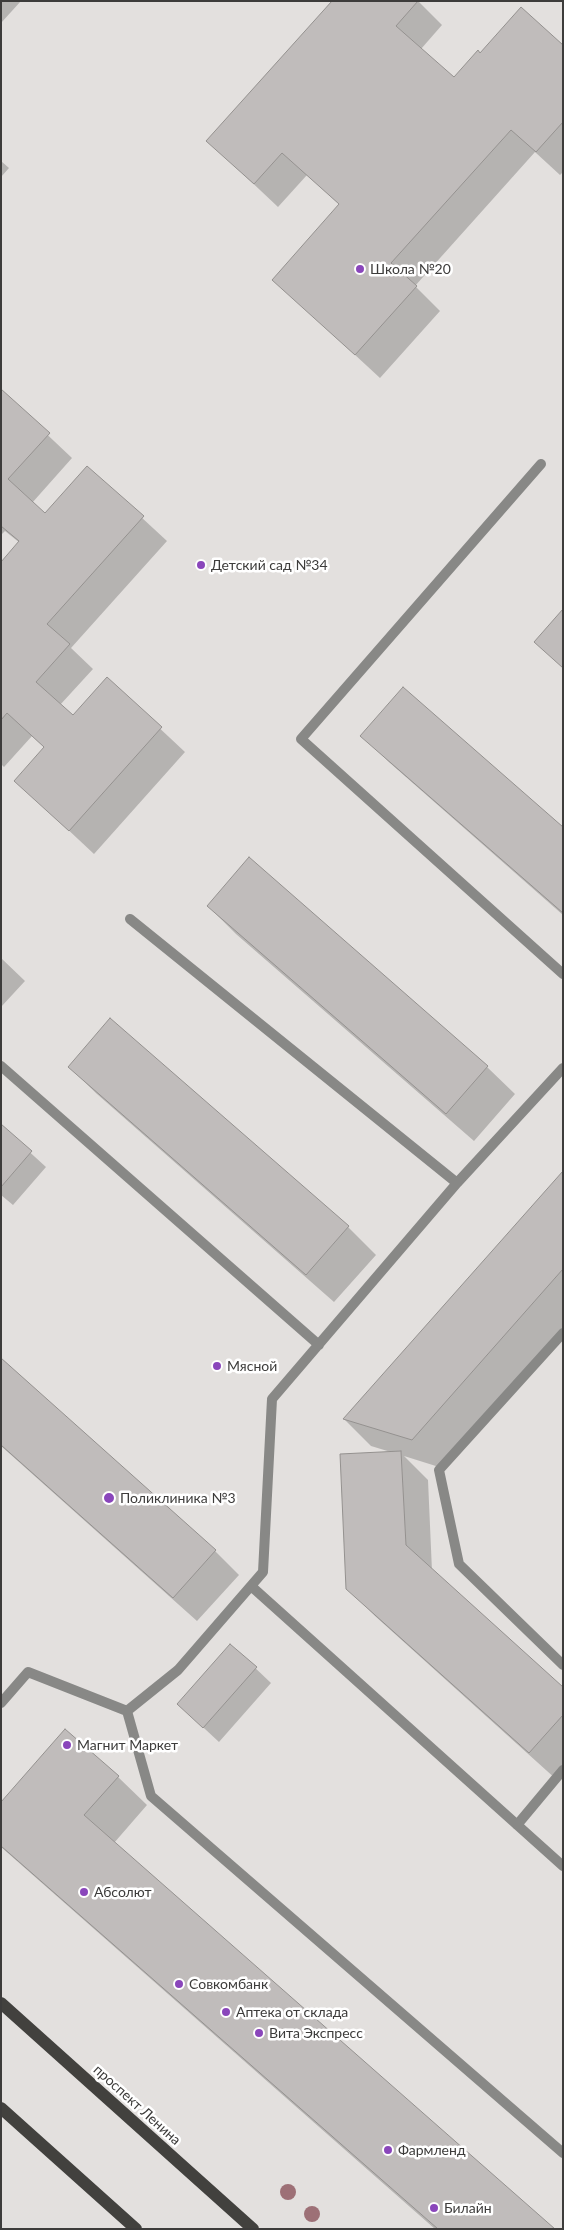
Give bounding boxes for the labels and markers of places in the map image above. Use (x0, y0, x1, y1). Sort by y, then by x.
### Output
place label: Школа №20 (370, 261, 451, 277)
marker: Школа №20 (354, 263, 366, 275)
place label: Детский сад №34 (211, 557, 328, 573)
marker: Детский сад №34 (195, 559, 207, 571)
place label: Мясной (227, 1358, 277, 1374)
marker: Мясной (211, 1360, 223, 1372)
place label: Поликлиника №3 (120, 1490, 236, 1506)
marker: Поликлиника №3 (102, 1491, 116, 1505)
place label: Магнит Маркет (77, 1737, 178, 1753)
marker: Магнит Маркет (61, 1739, 73, 1751)
place label: Абсолют (94, 1884, 152, 1900)
marker: Абсолют (78, 1886, 90, 1898)
place label: Совкомбанк (189, 1976, 268, 1992)
marker: Совкомбанк (173, 1978, 185, 1990)
place label: Аптека от склада (236, 2004, 348, 2020)
marker: Аптека от склада (220, 2006, 232, 2018)
place label: Вита Экспресс (269, 2025, 363, 2041)
marker: Вита Экспресс (253, 2027, 265, 2039)
place label: Фармленд (398, 2142, 466, 2158)
marker: Фармленд (382, 2144, 394, 2156)
place label: Билайн (444, 2200, 492, 2216)
marker: Билайн (428, 2202, 440, 2214)

